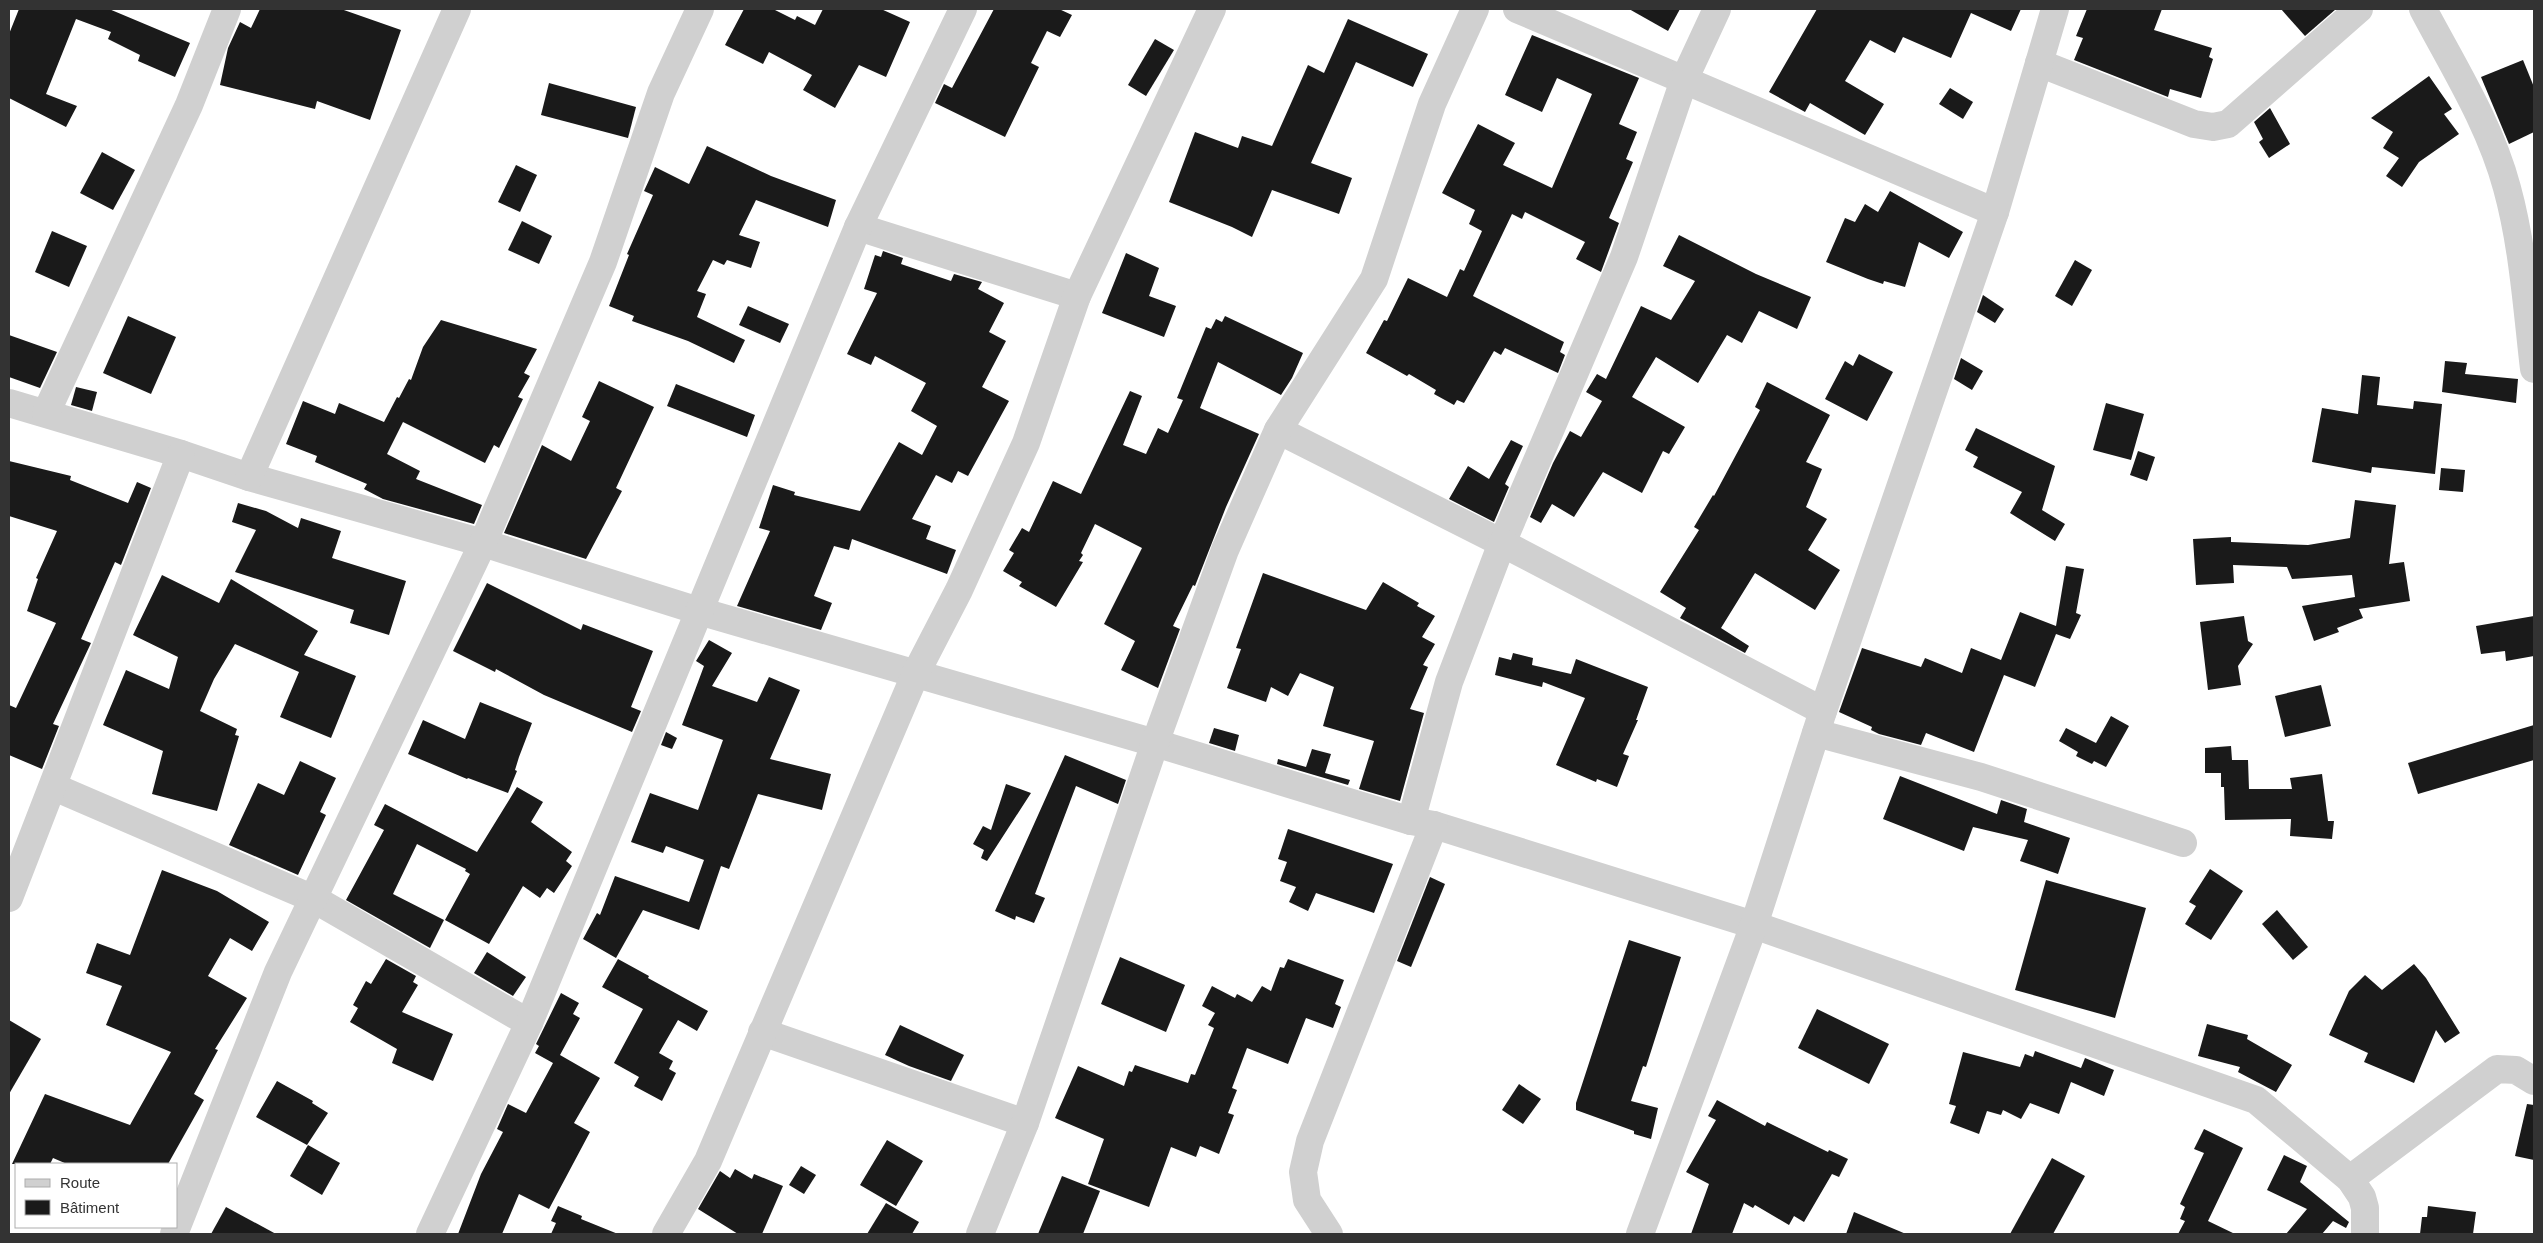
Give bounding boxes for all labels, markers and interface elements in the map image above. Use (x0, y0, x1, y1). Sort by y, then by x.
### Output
legend (15, 1163, 178, 1228)
text: Route (60, 1174, 100, 1191)
text: Bâtiment (60, 1199, 120, 1216)

